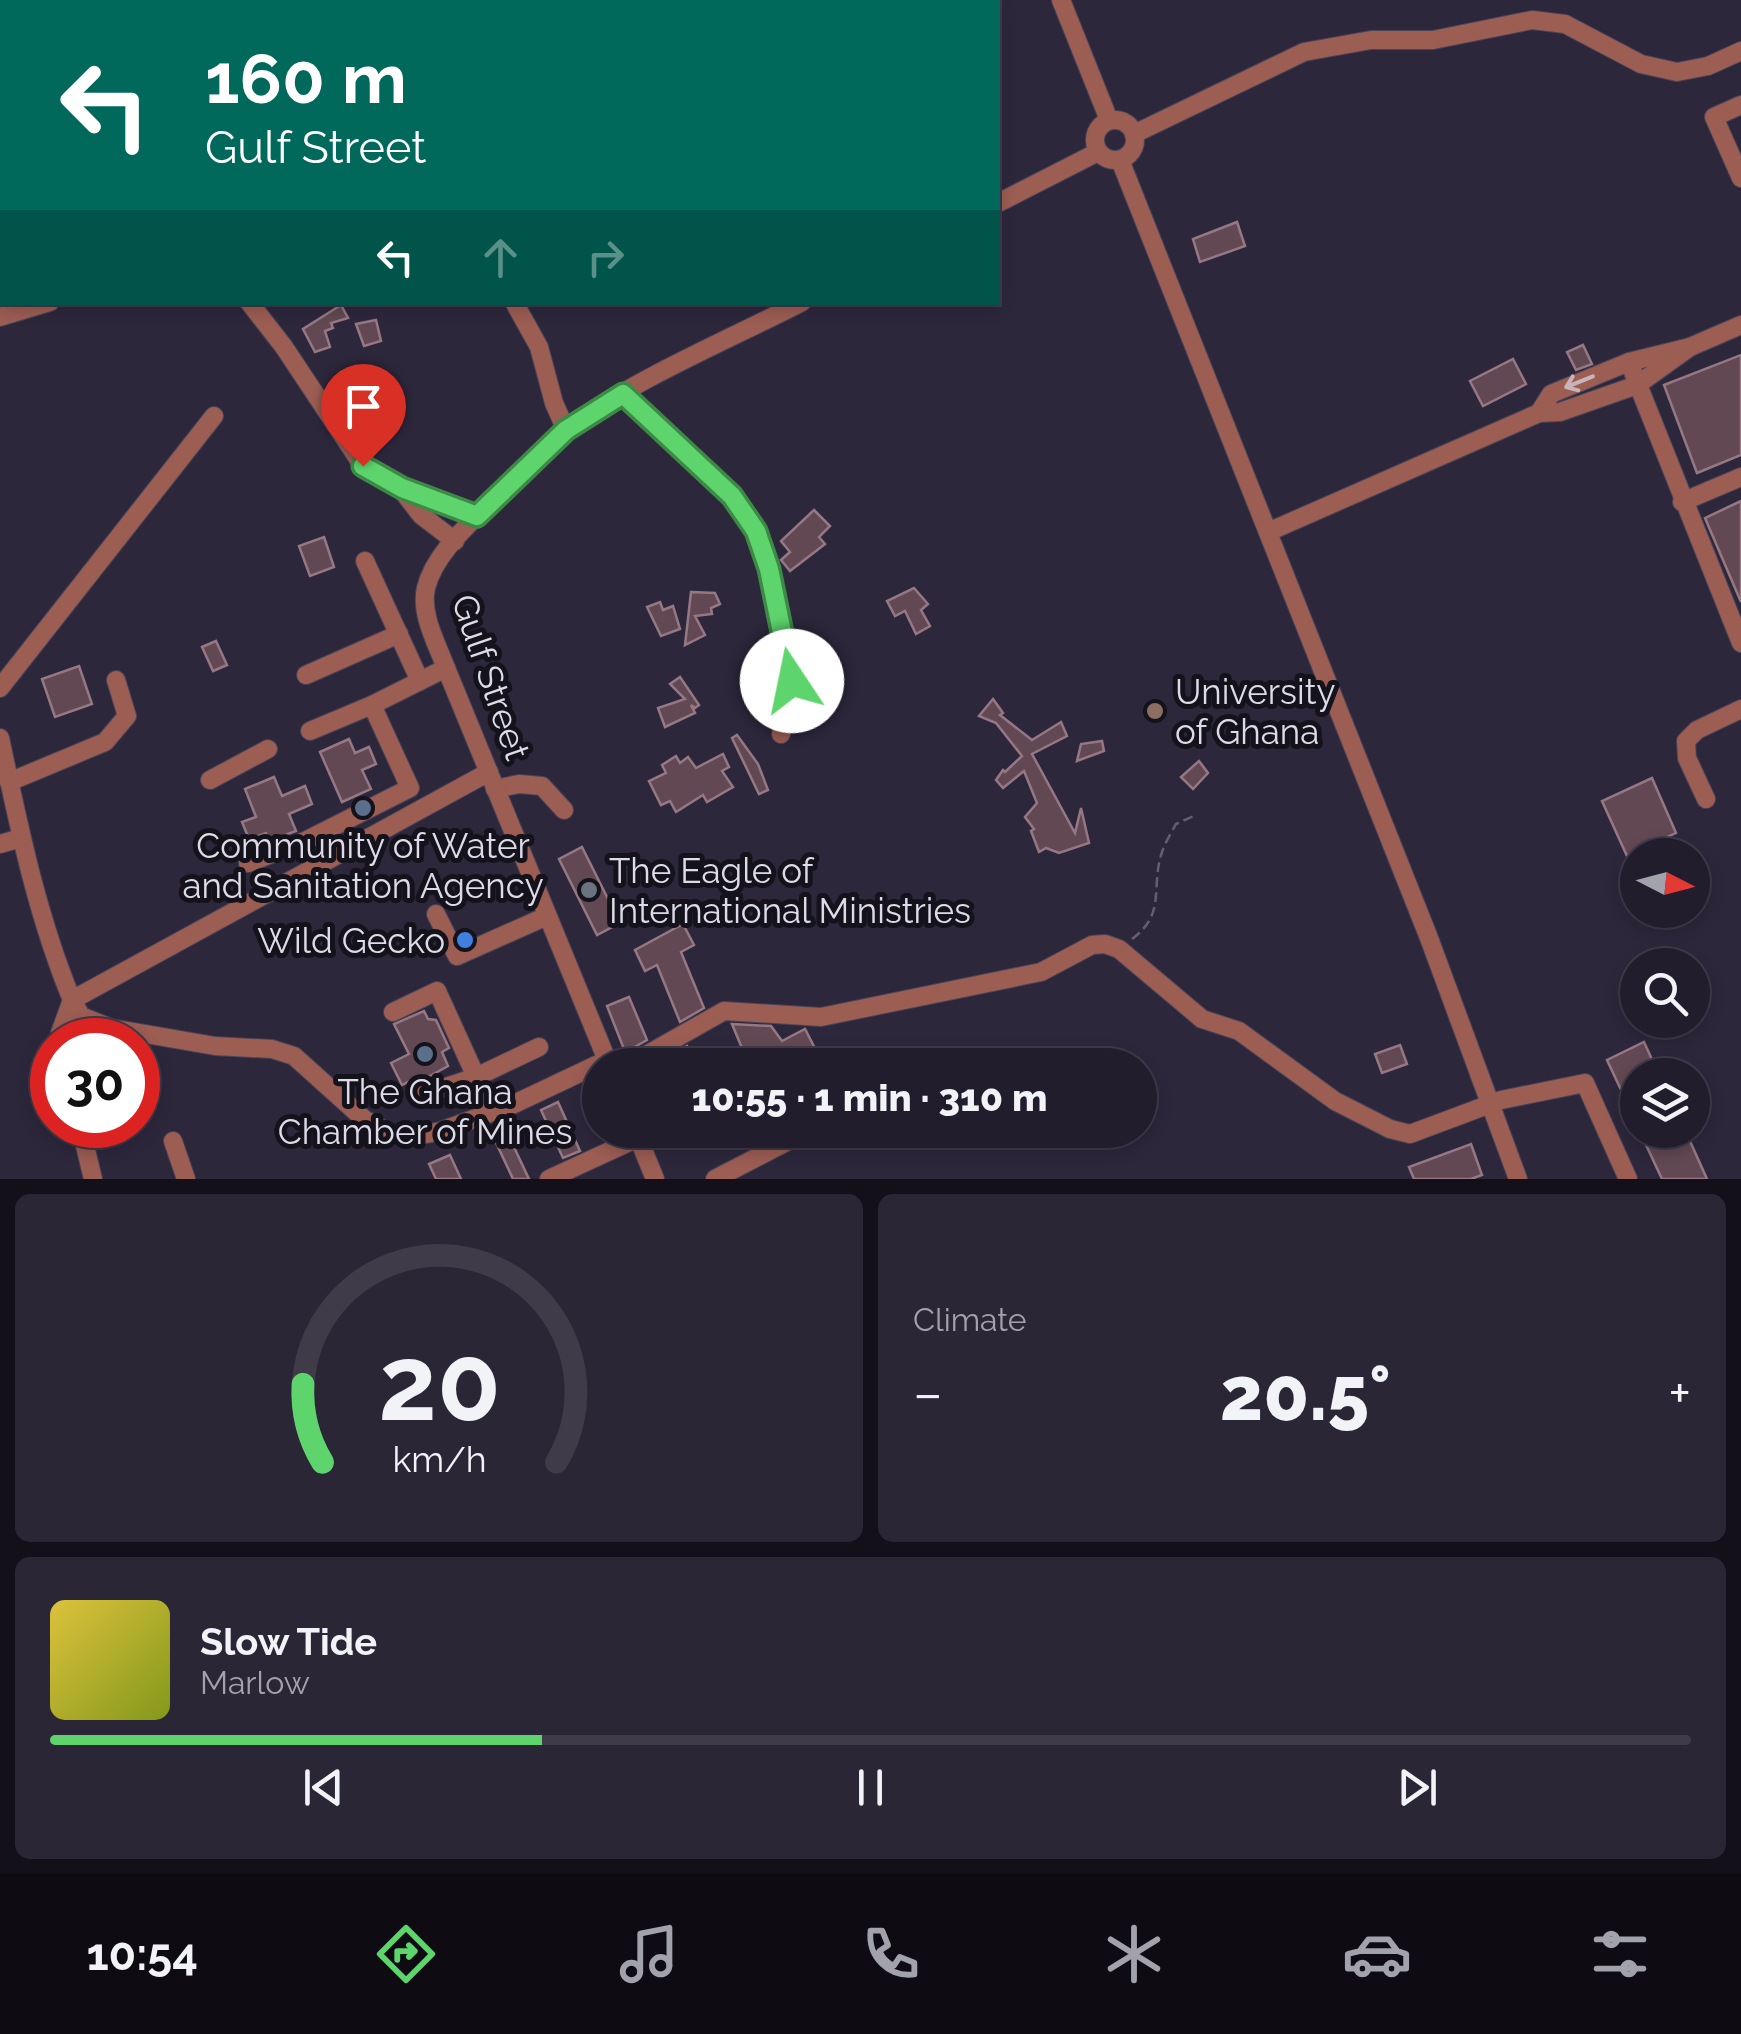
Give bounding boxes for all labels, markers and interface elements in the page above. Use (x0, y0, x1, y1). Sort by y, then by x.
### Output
text: 160 m (205, 37, 407, 119)
icon: left (40, 40, 170, 170)
text: Gulf Street (205, 121, 426, 174)
icon: left (368, 230, 423, 285)
icon: ahead (473, 230, 528, 285)
icon: right (578, 230, 633, 285)
pin (321, 364, 406, 467)
one-way arrow (1565, 375, 1595, 393)
icon: arrive (336, 379, 391, 434)
street label: Gulf Street (444, 589, 538, 765)
position arrow (740, 629, 844, 733)
place label: University of Ghana (1175, 671, 1335, 752)
marker: University of Ghana (1144, 700, 1166, 722)
marker: Community of Water and Sanitation Agency (352, 797, 374, 819)
place label: Community of Water and Sanitation Agency (182, 825, 544, 906)
north arrow (1620, 838, 1710, 928)
map controls (1620, 838, 1710, 1148)
place label: The Eagle of International Ministries (609, 850, 971, 931)
marker: The Eagle of International Ministries (578, 879, 600, 901)
place label: Wild Gecko (257, 920, 445, 961)
marker: Wild Gecko (454, 929, 476, 951)
button: search (1620, 948, 1710, 1038)
speed limit sign: 30 (30, 1018, 160, 1148)
marker: The Ghana Chamber of Mines (414, 1043, 436, 1065)
button: layers (1620, 1058, 1710, 1148)
place label: The Ghana Chamber of Mines (278, 1071, 572, 1152)
text: 10:55 · 1 min · 310 m (691, 1075, 1048, 1120)
text: Climate (913, 1301, 1027, 1338)
text: 20 (378, 1322, 500, 1444)
text: 20.5° (1220, 1349, 1391, 1438)
text: − (913, 1361, 943, 1426)
text: + (1668, 1361, 1691, 1426)
text: km/h (392, 1438, 486, 1480)
text: Slow Tide (200, 1619, 377, 1664)
text: Marlow (200, 1664, 310, 1701)
icon: previous (296, 1760, 351, 1815)
icon: pause (843, 1760, 898, 1815)
icon: next (1390, 1760, 1445, 1815)
icon: directions (371, 1919, 441, 1989)
icon: music (614, 1919, 684, 1989)
icon: phone (856, 1919, 926, 1989)
icon: climate (1099, 1919, 1169, 1989)
icon: car (1342, 1919, 1412, 1989)
icon: filters (1585, 1919, 1655, 1989)
text: 10:54 (86, 1928, 198, 1981)

